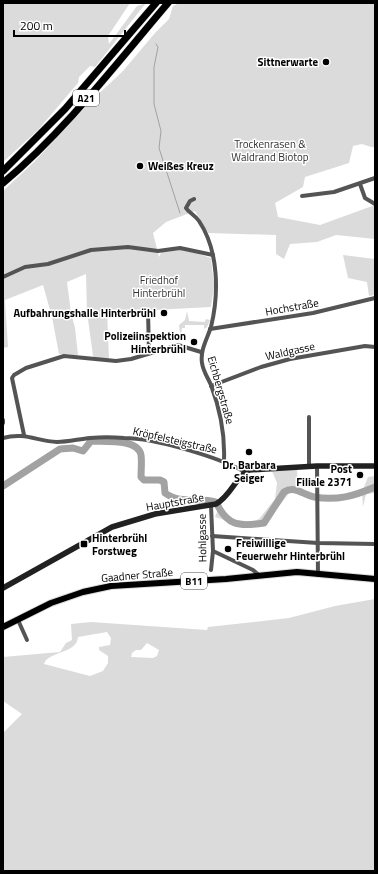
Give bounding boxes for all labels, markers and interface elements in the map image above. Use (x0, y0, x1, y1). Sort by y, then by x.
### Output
scale bar (14, 12, 125, 38)
text: 200 m (20, 16, 53, 35)
place label: Sittnerwarte (258, 54, 318, 70)
marker: Sittnerwarte (321, 57, 331, 67)
road number: A21 (73, 90, 99, 106)
park label: Trockenrasen & Waldrand Biotop (231, 136, 309, 165)
place label: Weißes Kreuz (148, 158, 214, 174)
marker: Weißes Kreuz (135, 161, 145, 171)
park label: Friedhof Hinterbrühl (133, 272, 185, 301)
street label: Hochstraße (264, 294, 320, 320)
place label: Aufbahrungshalle Hinterbrühl (13, 305, 156, 321)
marker: Aufbahrungshalle Hinterbrühl (159, 308, 169, 318)
place label: Polizeiinspektion Hinterbrühl (104, 328, 186, 357)
marker: Polizeiinspektion Hinterbrühl (189, 337, 199, 347)
street label: Waldgasse (264, 338, 317, 364)
street label: Eichbergstraße (204, 354, 238, 426)
street label: Kröpfelsteigstraße (131, 423, 219, 458)
marker: Dr. Barbara Seiger (244, 447, 254, 457)
place label: Dr. Barbara Seiger (222, 457, 276, 486)
place label: Post Filiale 2371 (296, 461, 352, 490)
marker: Post Filiale 2371 (355, 470, 365, 480)
street label: Hauptstraße (145, 489, 206, 515)
street label: Hohlgasse (194, 513, 210, 562)
place label: Hinterbrühl Forstweg (92, 530, 147, 559)
place label: Freiwillige Feuerwehr Hinterbrühl (236, 535, 345, 564)
marker: Hinterbrühl Forstweg (79, 539, 89, 549)
marker: Freiwillige Feuerwehr Hinterbrühl (223, 544, 233, 554)
street label: Gaadner Straße (100, 564, 174, 586)
road number: B11 (181, 573, 207, 589)

